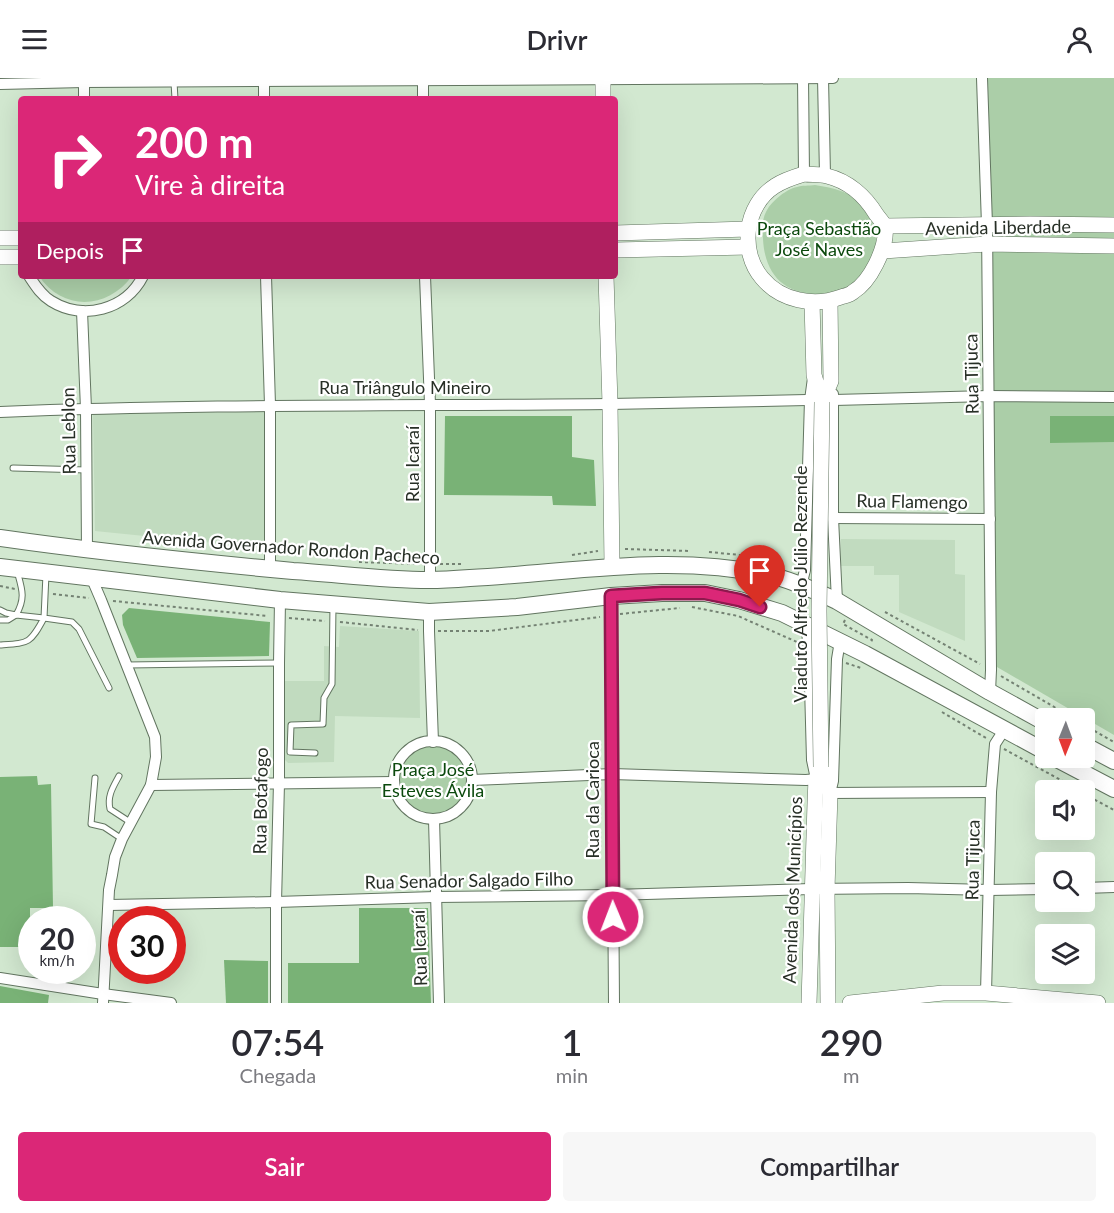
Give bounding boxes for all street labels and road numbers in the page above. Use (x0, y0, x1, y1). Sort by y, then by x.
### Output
street label: Avenida Liberdade (925, 215, 1071, 239)
street label: Rua Tijuca (959, 333, 983, 415)
street label: Rua Triângulo Mineiro (319, 376, 491, 398)
street label: Rua Leblon (56, 387, 80, 475)
street label: Rua Icaraí (401, 425, 423, 502)
street label: Viaduto Alfredo Júlio Rezende (789, 465, 811, 703)
street label: Rua Flamengo (856, 489, 968, 513)
street label: Avenida Governador Rondon Pacheco (142, 526, 441, 568)
street label: Rua da Carioca (581, 741, 603, 859)
street label: Rua Botafogo (248, 747, 272, 855)
street label: Avenida dos Municípios (778, 796, 806, 984)
street label: Rua Tijuca (960, 819, 984, 901)
street label: Rua Senador Salgado Filho (364, 867, 574, 893)
street label: Rua Icaraí (407, 909, 431, 987)

